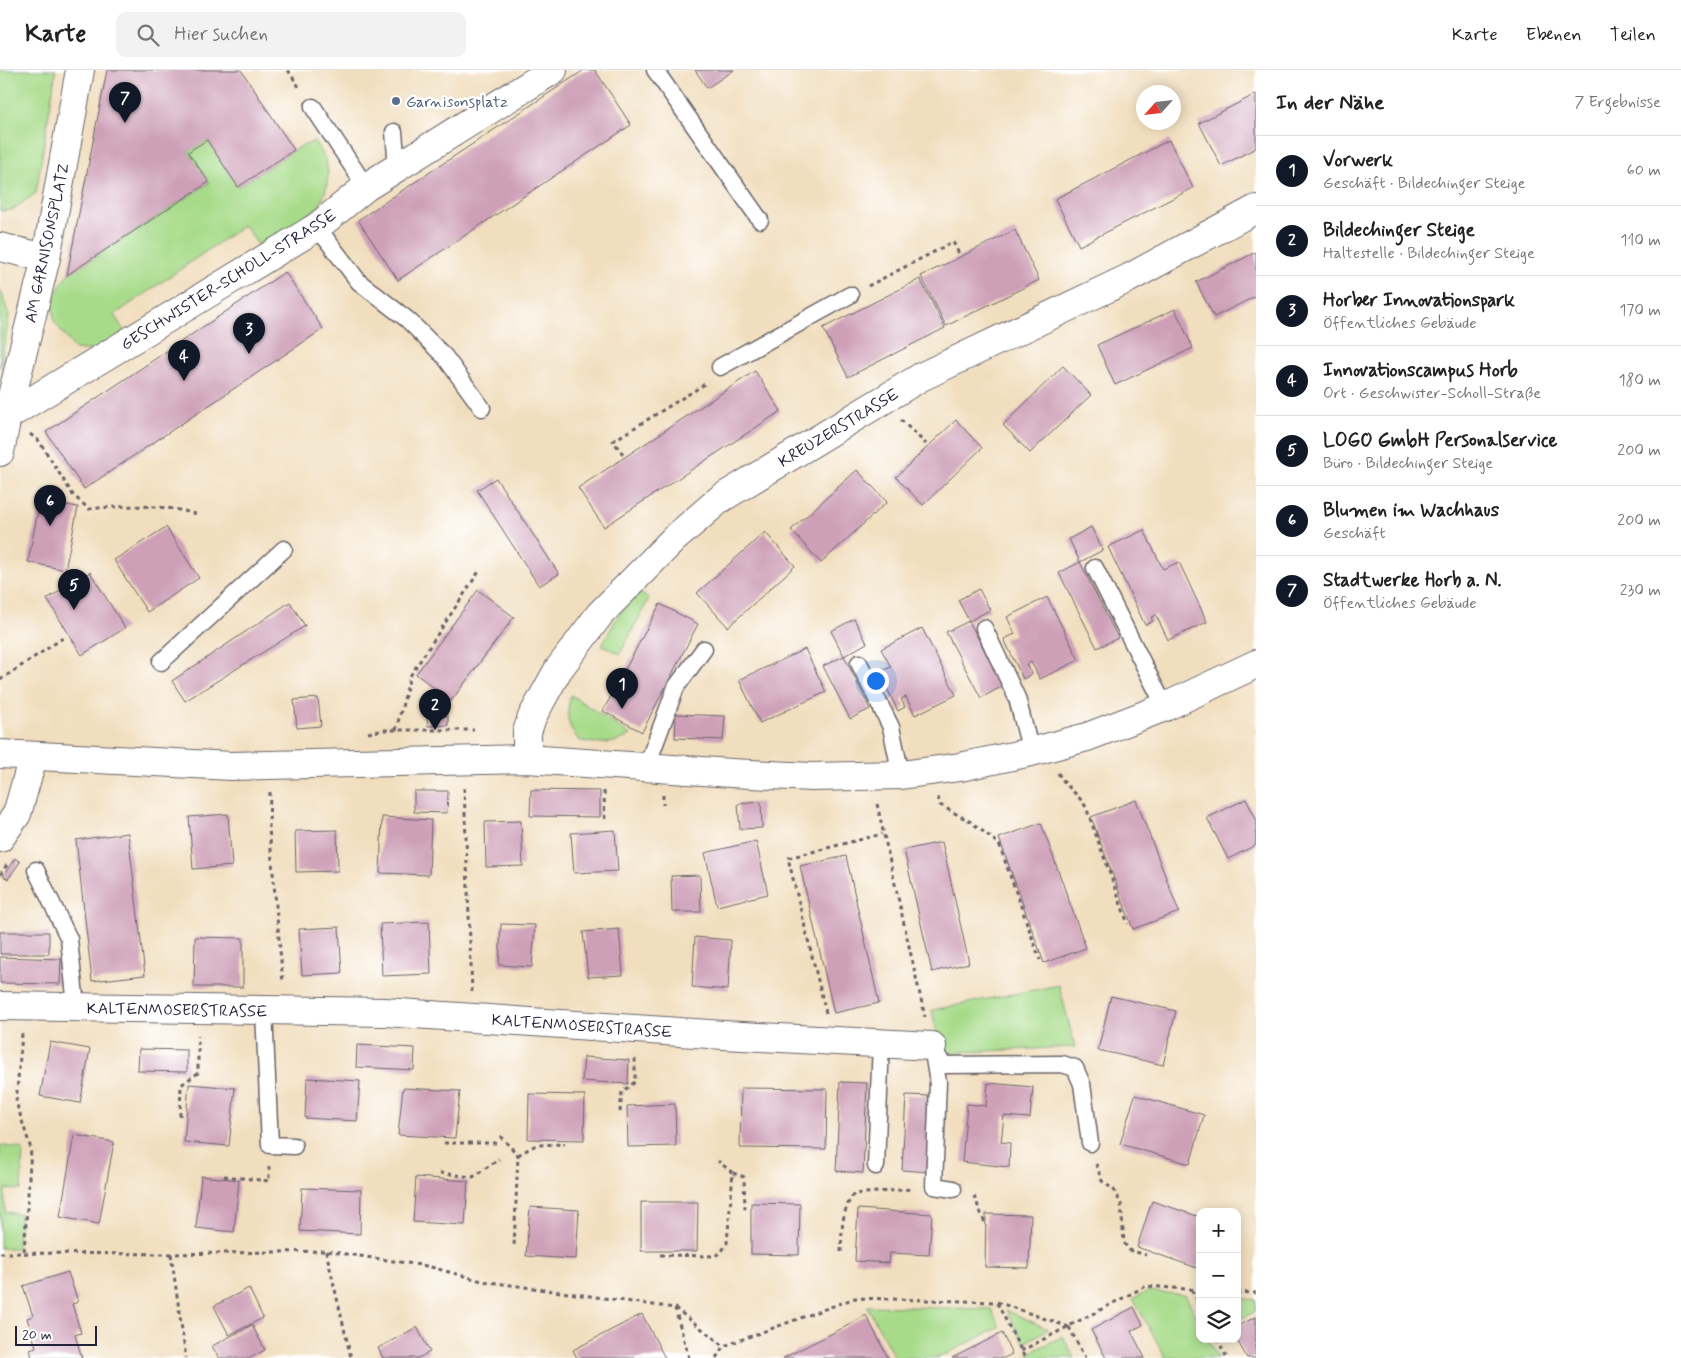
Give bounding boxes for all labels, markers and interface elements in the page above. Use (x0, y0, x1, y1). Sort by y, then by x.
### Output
search box (116, 12, 466, 57)
text: Karte (25, 19, 86, 50)
icon: search (134, 21, 162, 49)
text: Hier suchen (174, 22, 268, 47)
text: Karte (1452, 23, 1498, 47)
text: Ebenen (1526, 23, 1582, 47)
text: Teilen (1610, 23, 1656, 47)
pin: 7 (109, 82, 141, 123)
north arrow (1136, 85, 1181, 130)
text: In der Nähe (1276, 89, 1384, 117)
place label: Garnisonsplatz (406, 92, 508, 113)
text: 7 Ergebnisse (1574, 92, 1661, 113)
marker: Garnisonsplatz (390, 95, 402, 107)
text: Vorwerk (1323, 148, 1393, 173)
text: 1 (1288, 160, 1296, 181)
text: 60 m (1627, 160, 1661, 181)
street label: AM GARNISONSPLATZ (20, 162, 75, 325)
text: Geschäft · Bildechinger Steige (1323, 173, 1525, 194)
street label: GESCHWISTER-SCHOLL-STRASSE (117, 205, 340, 355)
text: Bildechinger Steige (1323, 218, 1475, 243)
text: 2 (1288, 230, 1296, 251)
text: 110 m (1620, 230, 1661, 251)
text: Haltestelle · Bildechinger Steige (1323, 243, 1535, 264)
text: Horber Innovationspark (1323, 288, 1515, 313)
text: 3 (1288, 300, 1296, 321)
text: 170 m (1619, 300, 1661, 321)
pin: 3 (233, 313, 265, 354)
text: Öffentliches Gebäude (1323, 313, 1477, 334)
pin: 4 (168, 340, 200, 381)
text: Innovationscampus Horb (1323, 358, 1518, 383)
text: 4 (1287, 370, 1297, 391)
text: 180 m (1618, 370, 1661, 391)
text: Ort · Geschwister-Scholl-Straße (1323, 383, 1541, 404)
street label: KREUZERSTRASSE (775, 384, 903, 473)
text: LOGO GmbH Personalservice (1323, 428, 1557, 453)
text: 5 (1287, 440, 1297, 461)
text: 200 m (1617, 440, 1661, 461)
text: Büro · Bildechinger Steige (1323, 453, 1493, 474)
pin: 6 (34, 485, 66, 526)
text: Blumen im Wachhaus (1323, 498, 1499, 523)
text: 6 (1288, 510, 1296, 531)
text: 200 m (1617, 510, 1661, 531)
text: Geschäft (1323, 523, 1385, 544)
text: Stadtwerke Horb a. N. (1323, 568, 1502, 593)
pin: 5 (58, 569, 90, 610)
text: 7 (1287, 580, 1297, 601)
text: 230 m (1620, 580, 1661, 601)
text: Öffentliches Gebäude (1323, 593, 1477, 614)
pin: 1 (606, 668, 638, 709)
your location (863, 668, 889, 694)
pin: 2 (419, 689, 451, 730)
street label: KALTENMOSERSTRASSE (86, 998, 268, 1023)
street label: KALTENMOSERSTRASSE (491, 1010, 673, 1043)
map controls (1196, 1208, 1241, 1343)
button: + (1196, 1208, 1241, 1253)
button: − (1196, 1253, 1241, 1298)
button: layers (1196, 1298, 1241, 1343)
scale bar (15, 1323, 98, 1346)
text: 20 m (22, 1326, 52, 1344)

